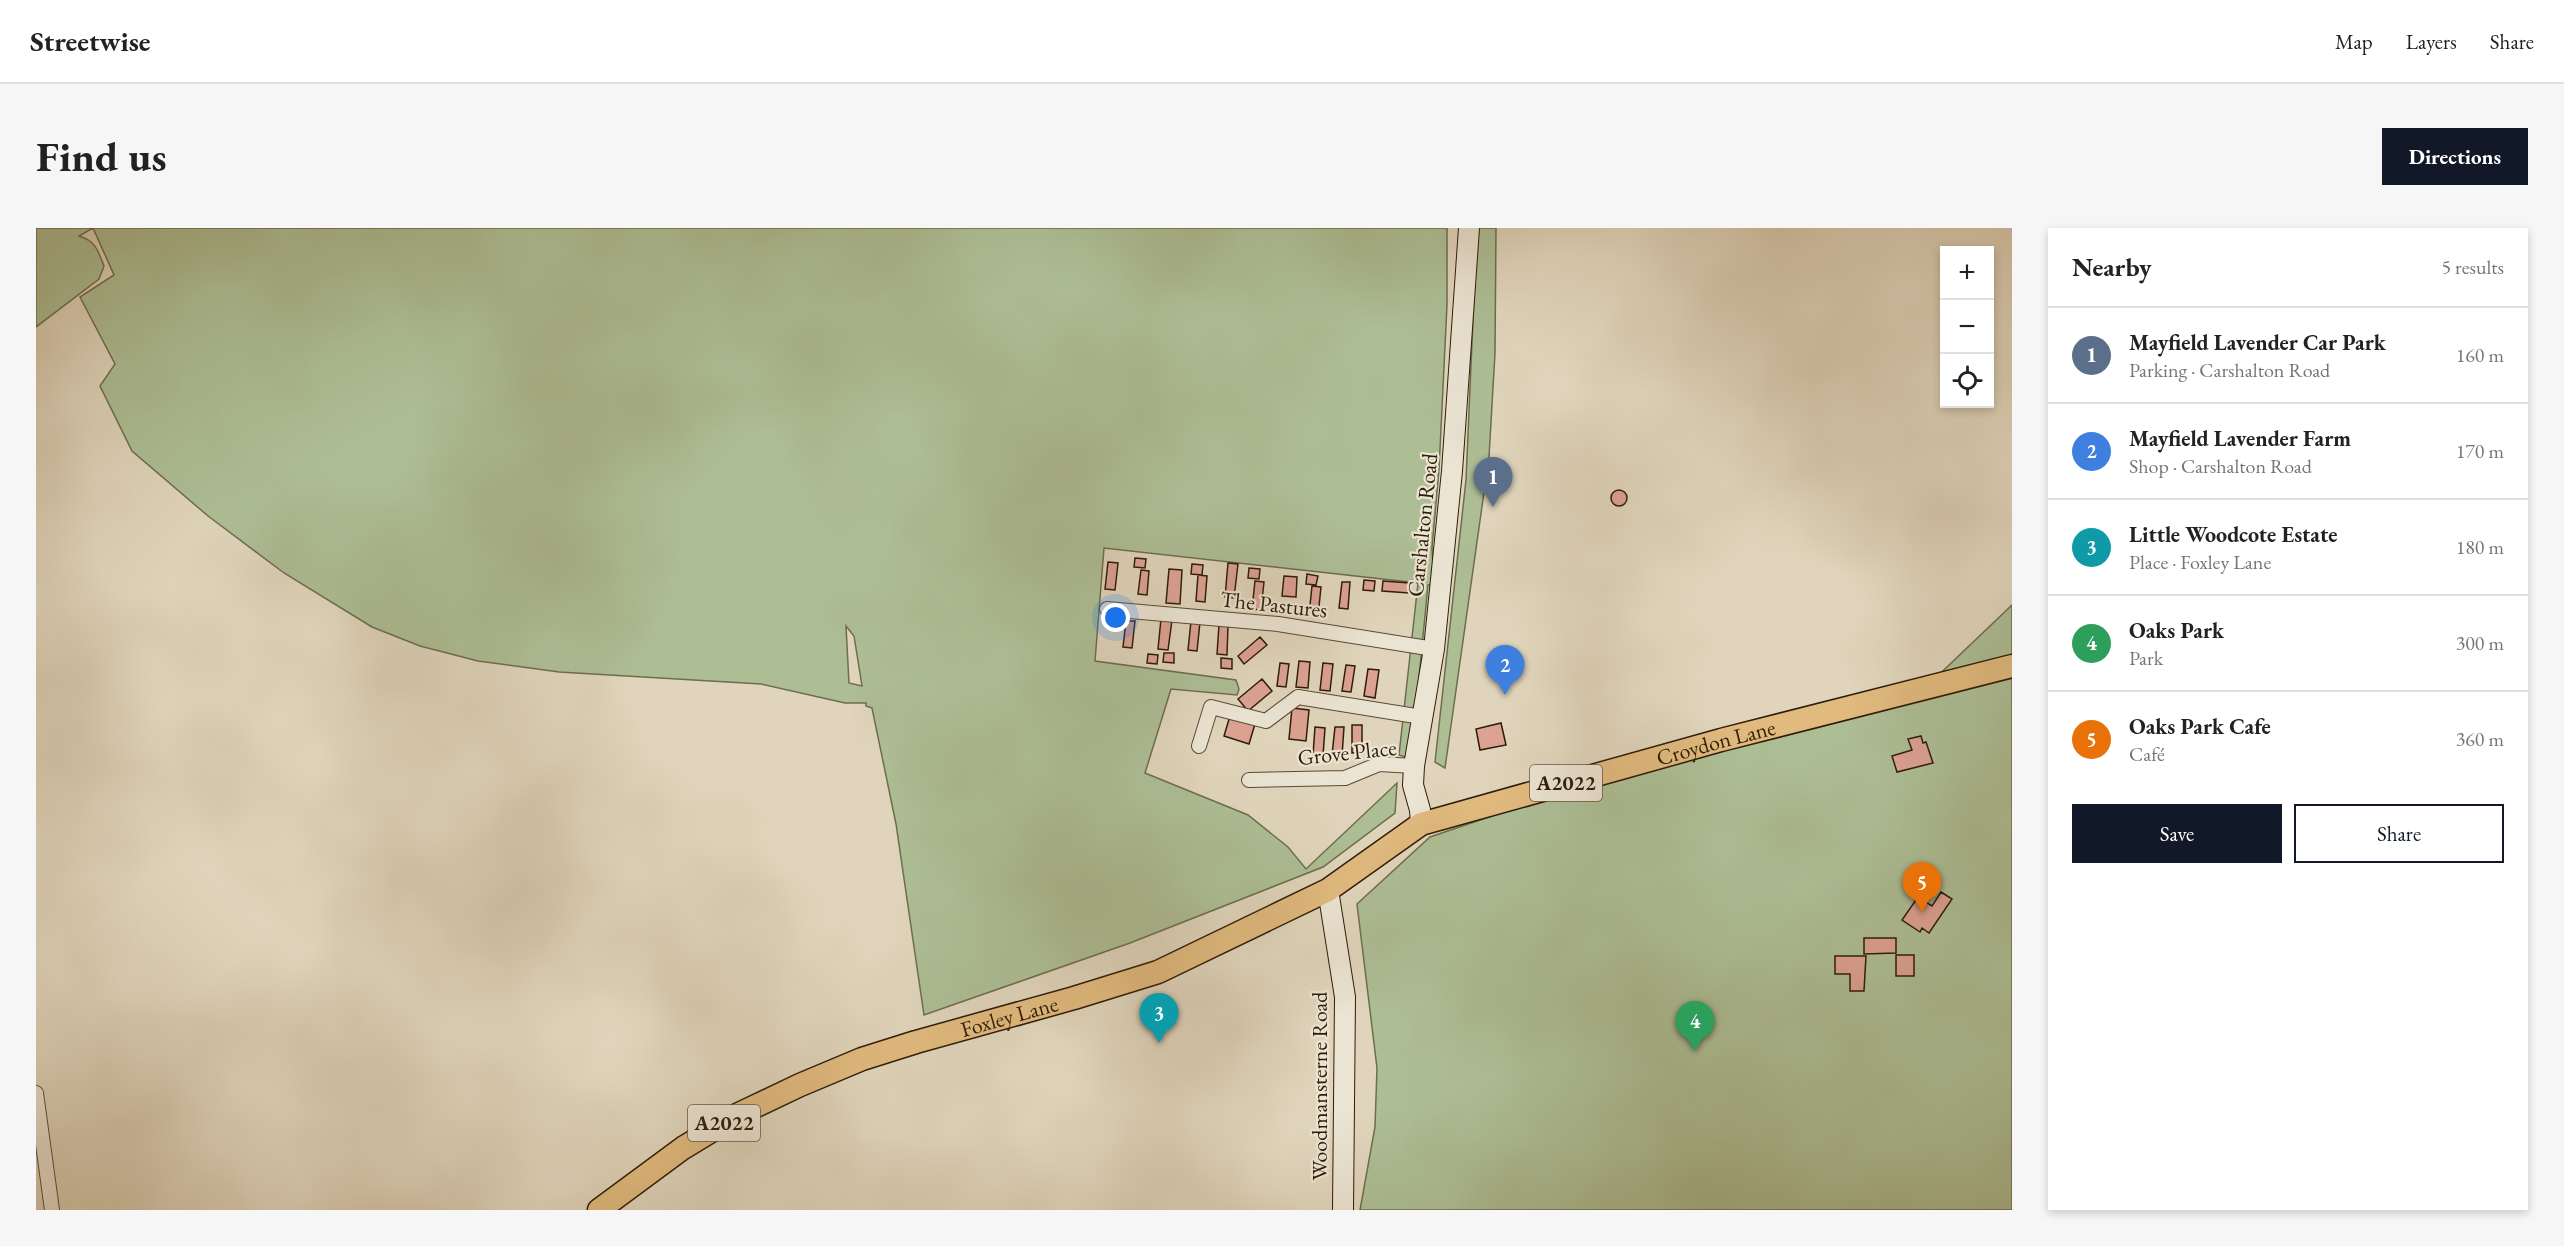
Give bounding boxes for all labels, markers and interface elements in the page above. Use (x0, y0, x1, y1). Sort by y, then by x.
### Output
text: Streetwise (30, 23, 150, 59)
text: Map (2335, 28, 2373, 55)
text: Layers (2406, 28, 2457, 55)
text: Share (2490, 28, 2534, 55)
button: Directions (2382, 128, 2528, 185)
text: Find us (36, 129, 167, 184)
map controls (1940, 246, 1994, 408)
button: + (1940, 246, 1994, 300)
text: Nearby (2072, 250, 2152, 284)
text: 5 results (2441, 254, 2504, 280)
button: − (1940, 300, 1994, 354)
text: Mayfield Lavender Car Park (2129, 328, 2386, 357)
text: 1 (2086, 342, 2097, 368)
text: 160 m (2456, 342, 2504, 368)
button: locate (1940, 354, 1994, 408)
text: Parking · Carshalton Road (2129, 357, 2330, 383)
text: Mayfield Lavender Farm (2129, 424, 2351, 453)
text: 2 (2086, 438, 2097, 464)
text: 170 m (2456, 438, 2504, 464)
street label: Carshalton Road (1401, 451, 1445, 598)
text: Shop · Carshalton Road (2129, 453, 2312, 479)
pin: 1 (1474, 458, 1512, 507)
text: Little Woodcote Estate (2129, 520, 2337, 549)
text: 3 (2086, 534, 2097, 560)
text: 180 m (2456, 534, 2504, 560)
text: Place · Foxley Lane (2129, 549, 2271, 575)
street label: The Pastures (1219, 584, 1329, 625)
your location (1101, 603, 1130, 632)
text: Oaks Park (2129, 616, 2224, 645)
text: 4 (2086, 630, 2097, 656)
text: 300 m (2456, 630, 2504, 656)
text: Park (2129, 645, 2163, 671)
pin: 2 (1486, 646, 1524, 695)
text: Oaks Park Cafe (2129, 712, 2271, 741)
street label: Croydon Lane (1653, 713, 1779, 772)
text: 5 (2086, 726, 2097, 752)
text: 360 m (2456, 726, 2504, 752)
street label: Grove Place (1296, 733, 1398, 772)
text: Café (2129, 741, 2165, 767)
road number: A2022 (1530, 765, 1602, 801)
button: Save (2072, 804, 2282, 863)
button: Share (2294, 804, 2504, 863)
pin: 5 (1902, 862, 1942, 912)
street label: Foxley Lane (957, 989, 1062, 1044)
street label: Woodmansterne Road (1305, 991, 1334, 1180)
pin: 3 (1140, 994, 1178, 1043)
pin: 4 (1676, 1002, 1714, 1051)
road number: A2022 (688, 1105, 760, 1141)

